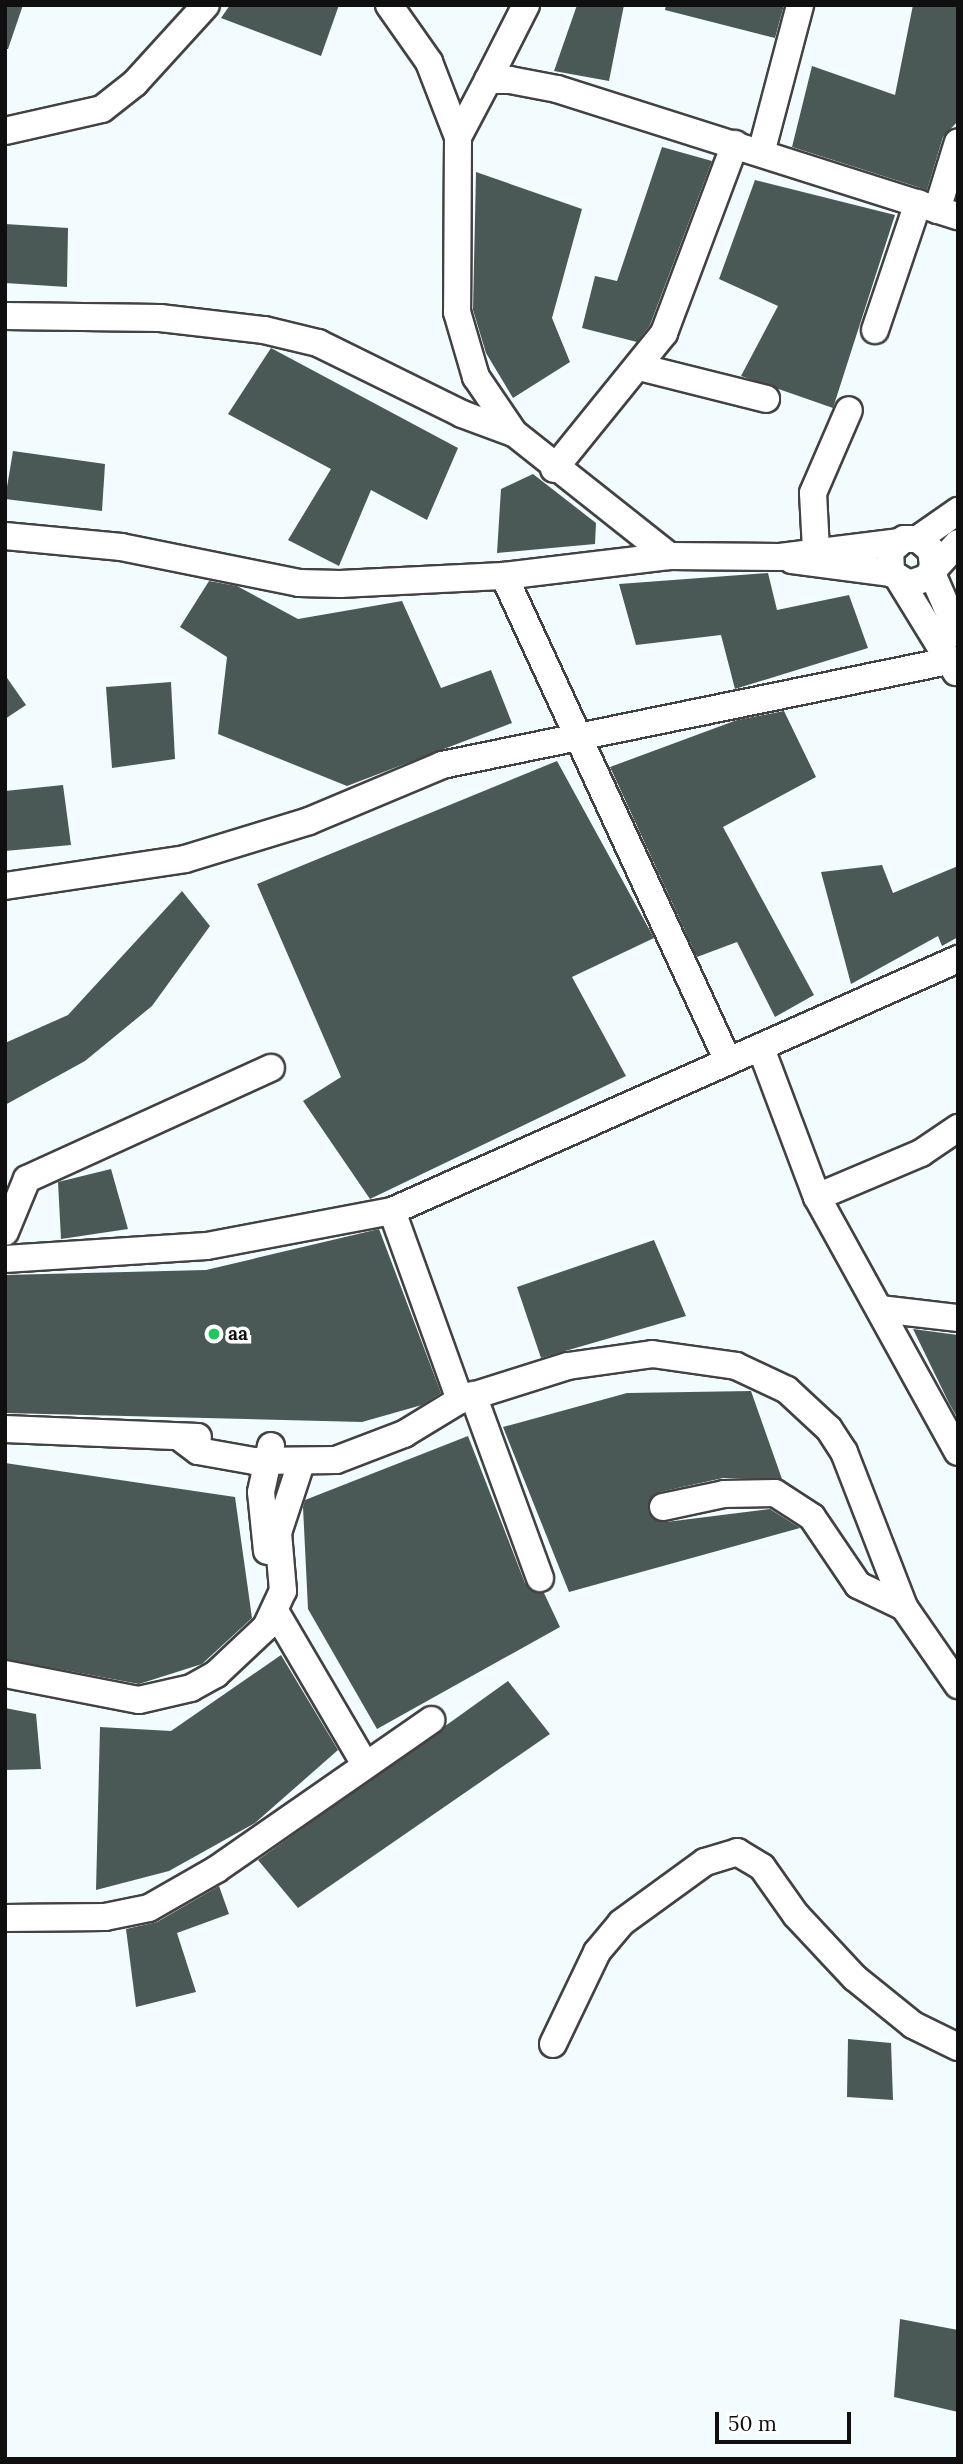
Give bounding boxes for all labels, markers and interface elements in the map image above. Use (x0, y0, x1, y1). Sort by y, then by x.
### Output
place label: aa (228, 1323, 248, 1345)
marker: aa (206, 1326, 222, 1342)
scale bar (718, 2398, 855, 2442)
text: 50 m (728, 2410, 777, 2437)

